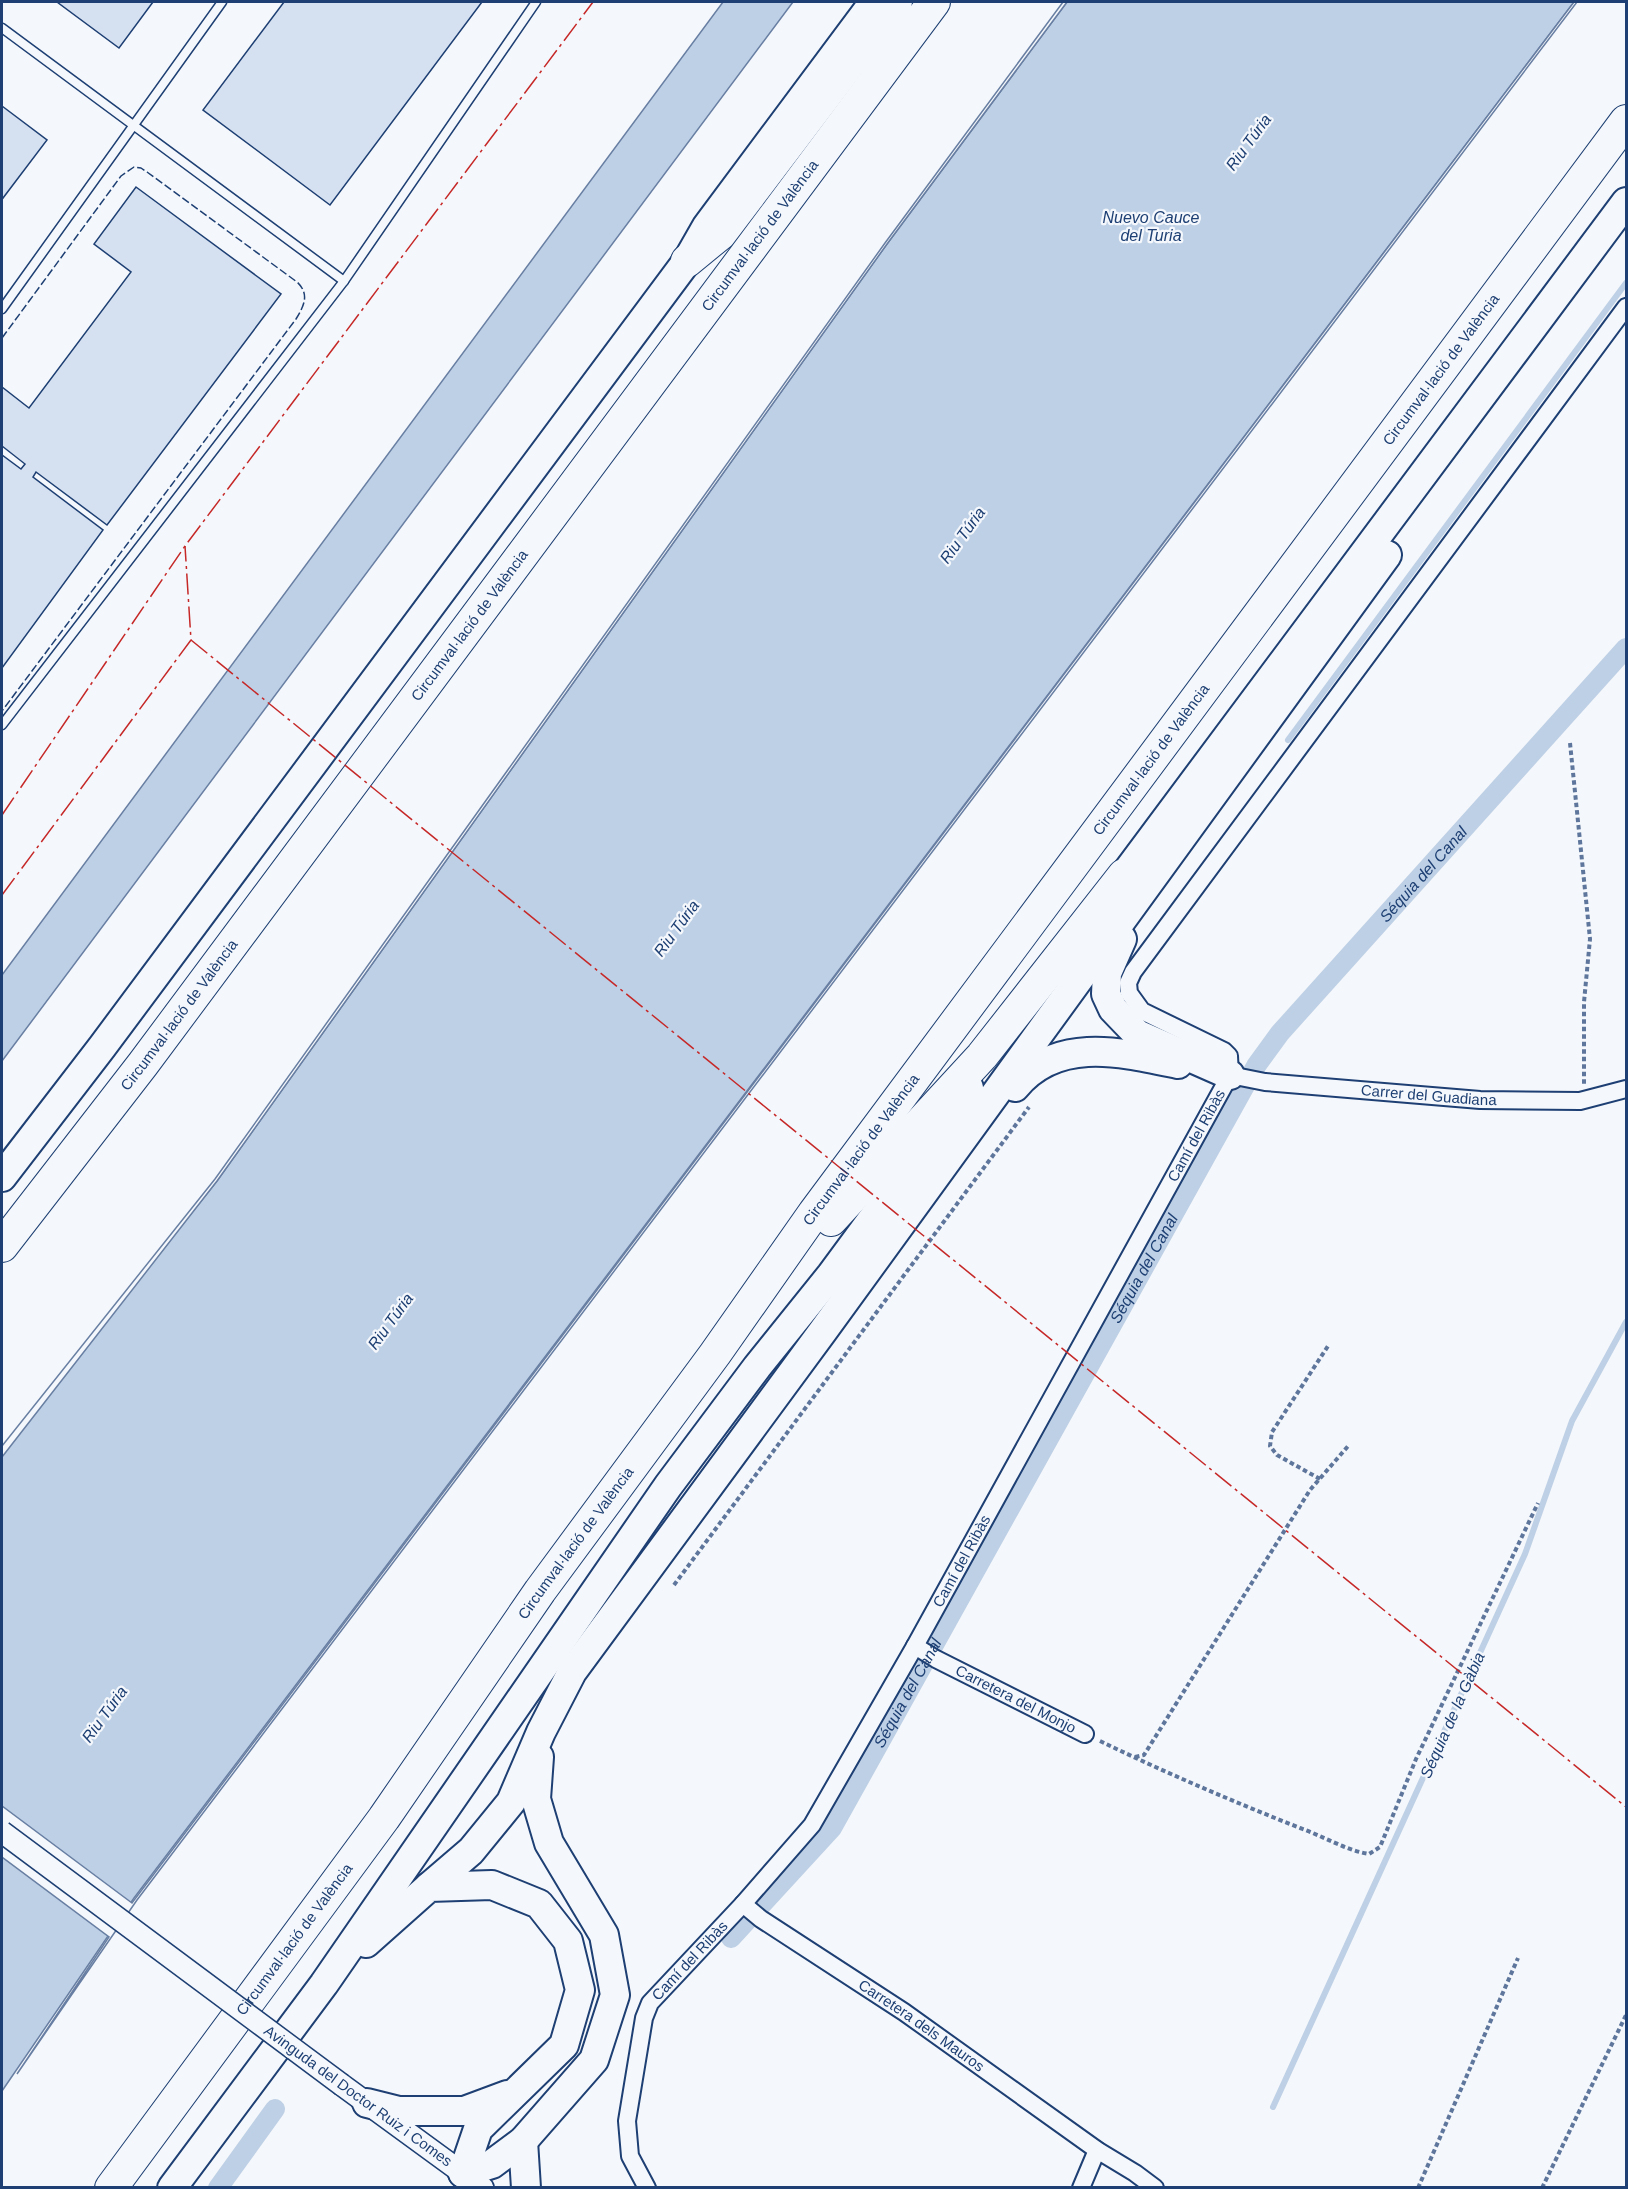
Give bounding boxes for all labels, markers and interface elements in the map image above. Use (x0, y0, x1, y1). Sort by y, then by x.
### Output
water label: Riu Túria (1222, 111, 1274, 174)
street label: Circumval·lació de València (698, 156, 822, 314)
water label: Nuevo Cauce del Turia (1103, 209, 1200, 244)
street label: Circumval·lació de València (1379, 290, 1503, 448)
water label: Riu Túria (936, 504, 988, 567)
street label: Circumval·lació de València (407, 546, 531, 704)
street label: Circumval·lació de València (1089, 680, 1213, 838)
water label: Séquia del Canal (1376, 823, 1471, 925)
water label: Riu Túria (650, 897, 702, 960)
street label: Circumval·lació de València (117, 936, 241, 1094)
street label: Circumval·lació de València (799, 1070, 923, 1228)
street label: Carrer del Guadiana (1360, 1081, 1497, 1108)
street label: Camí del Ribàs (1164, 1086, 1228, 1184)
water label: Séquia del Canal (1107, 1211, 1181, 1326)
water label: Riu Túria (364, 1290, 416, 1353)
street label: Circumval·lació de València (514, 1463, 637, 1622)
street label: Camí del Ribàs (929, 1512, 994, 1610)
water label: Séquia del Canal (871, 1635, 945, 1751)
water label: Séquia de la Gàbia (1417, 1649, 1488, 1781)
street label: Carretera del Monjo (953, 1661, 1079, 1736)
water label: Riu Túria (78, 1683, 130, 1746)
street label: Circumval·lació de València (233, 1859, 356, 2018)
street label: Camí del Ribàs (648, 1917, 731, 2004)
street label: Carretera dels Mauros (855, 1976, 988, 2075)
street label: Avinguda del Doctor Ruiz i Comes (261, 2022, 456, 2170)

